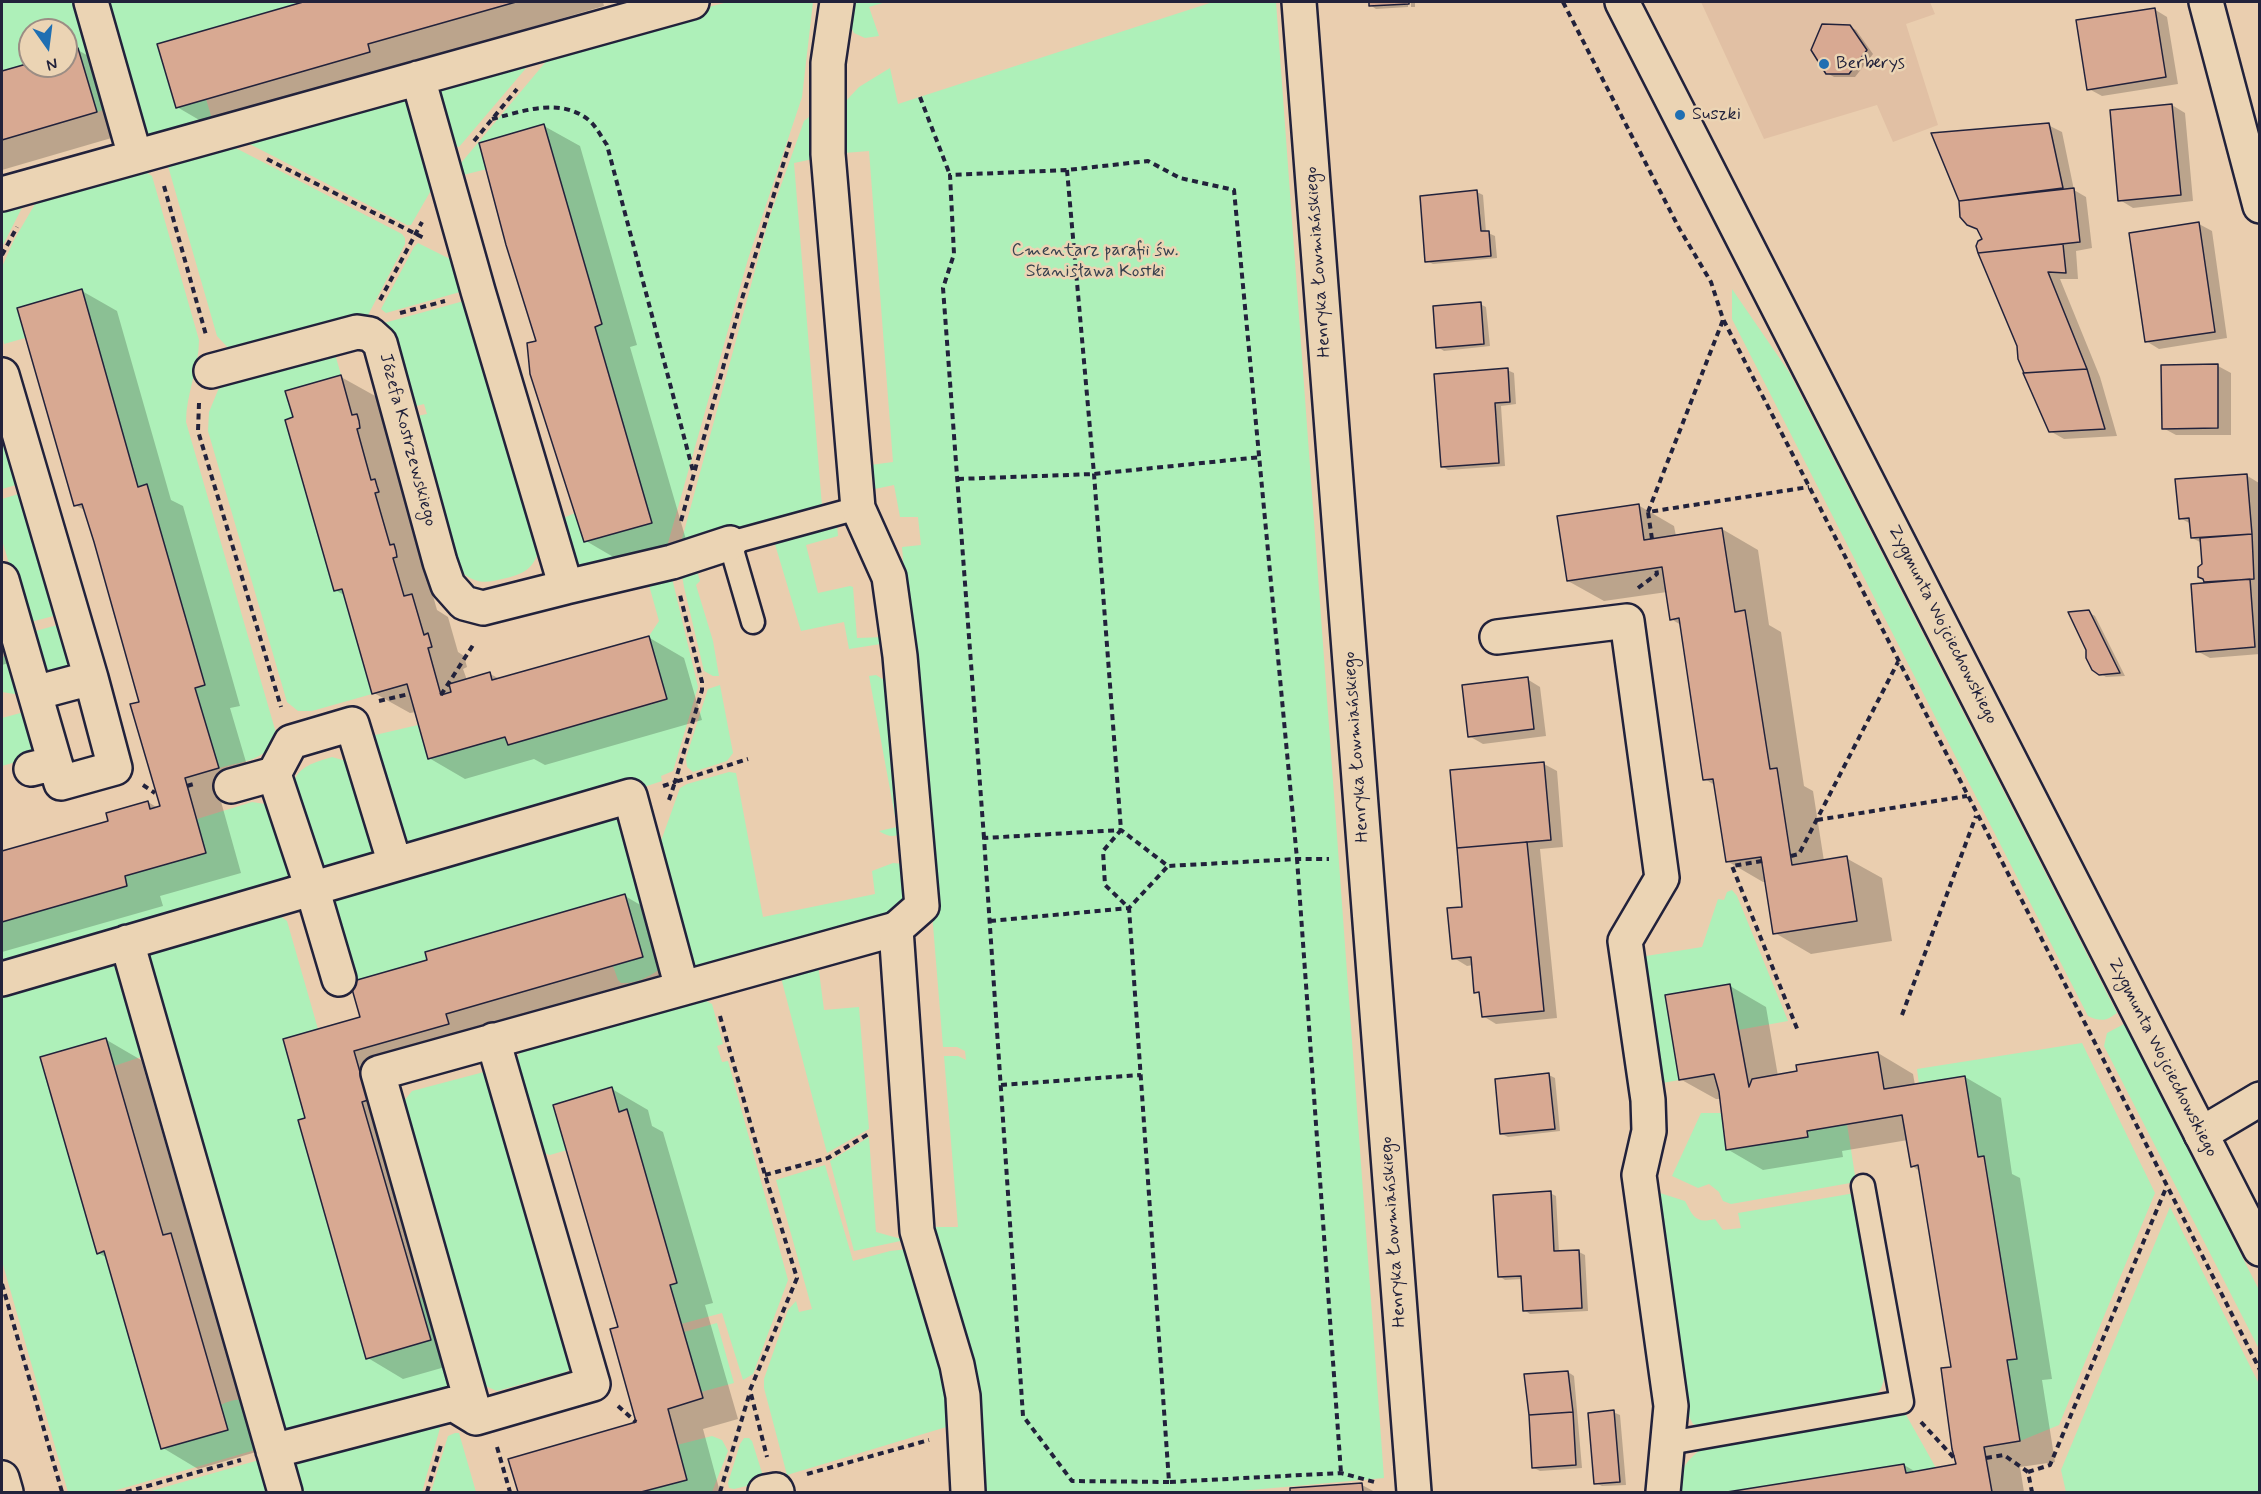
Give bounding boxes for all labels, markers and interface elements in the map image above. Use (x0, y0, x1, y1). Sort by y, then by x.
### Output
north arrow (18, 18, 78, 78)
text: N (44, 53, 60, 75)
place label: Berberys (1836, 53, 1905, 75)
marker: Berberys (1817, 57, 1831, 71)
place label: Suszki (1692, 104, 1741, 126)
marker: Suszki (1673, 108, 1687, 122)
street label: Henryka Łowmiańskiego (1302, 166, 1336, 358)
park label: Cmentarz parafii św. Stanisława Kostki (1011, 240, 1179, 282)
street label: Józefa Kostrzewskiego (373, 351, 441, 529)
street label: Zygmunta Wojciechowskiego (1882, 522, 2002, 728)
street label: Henryka Łowmiańskiego (1340, 651, 1374, 843)
street label: Zygmunta Wojciechowskiego (2102, 955, 2222, 1161)
street label: Henryka Łowmiańskiego (1377, 1136, 1411, 1328)

